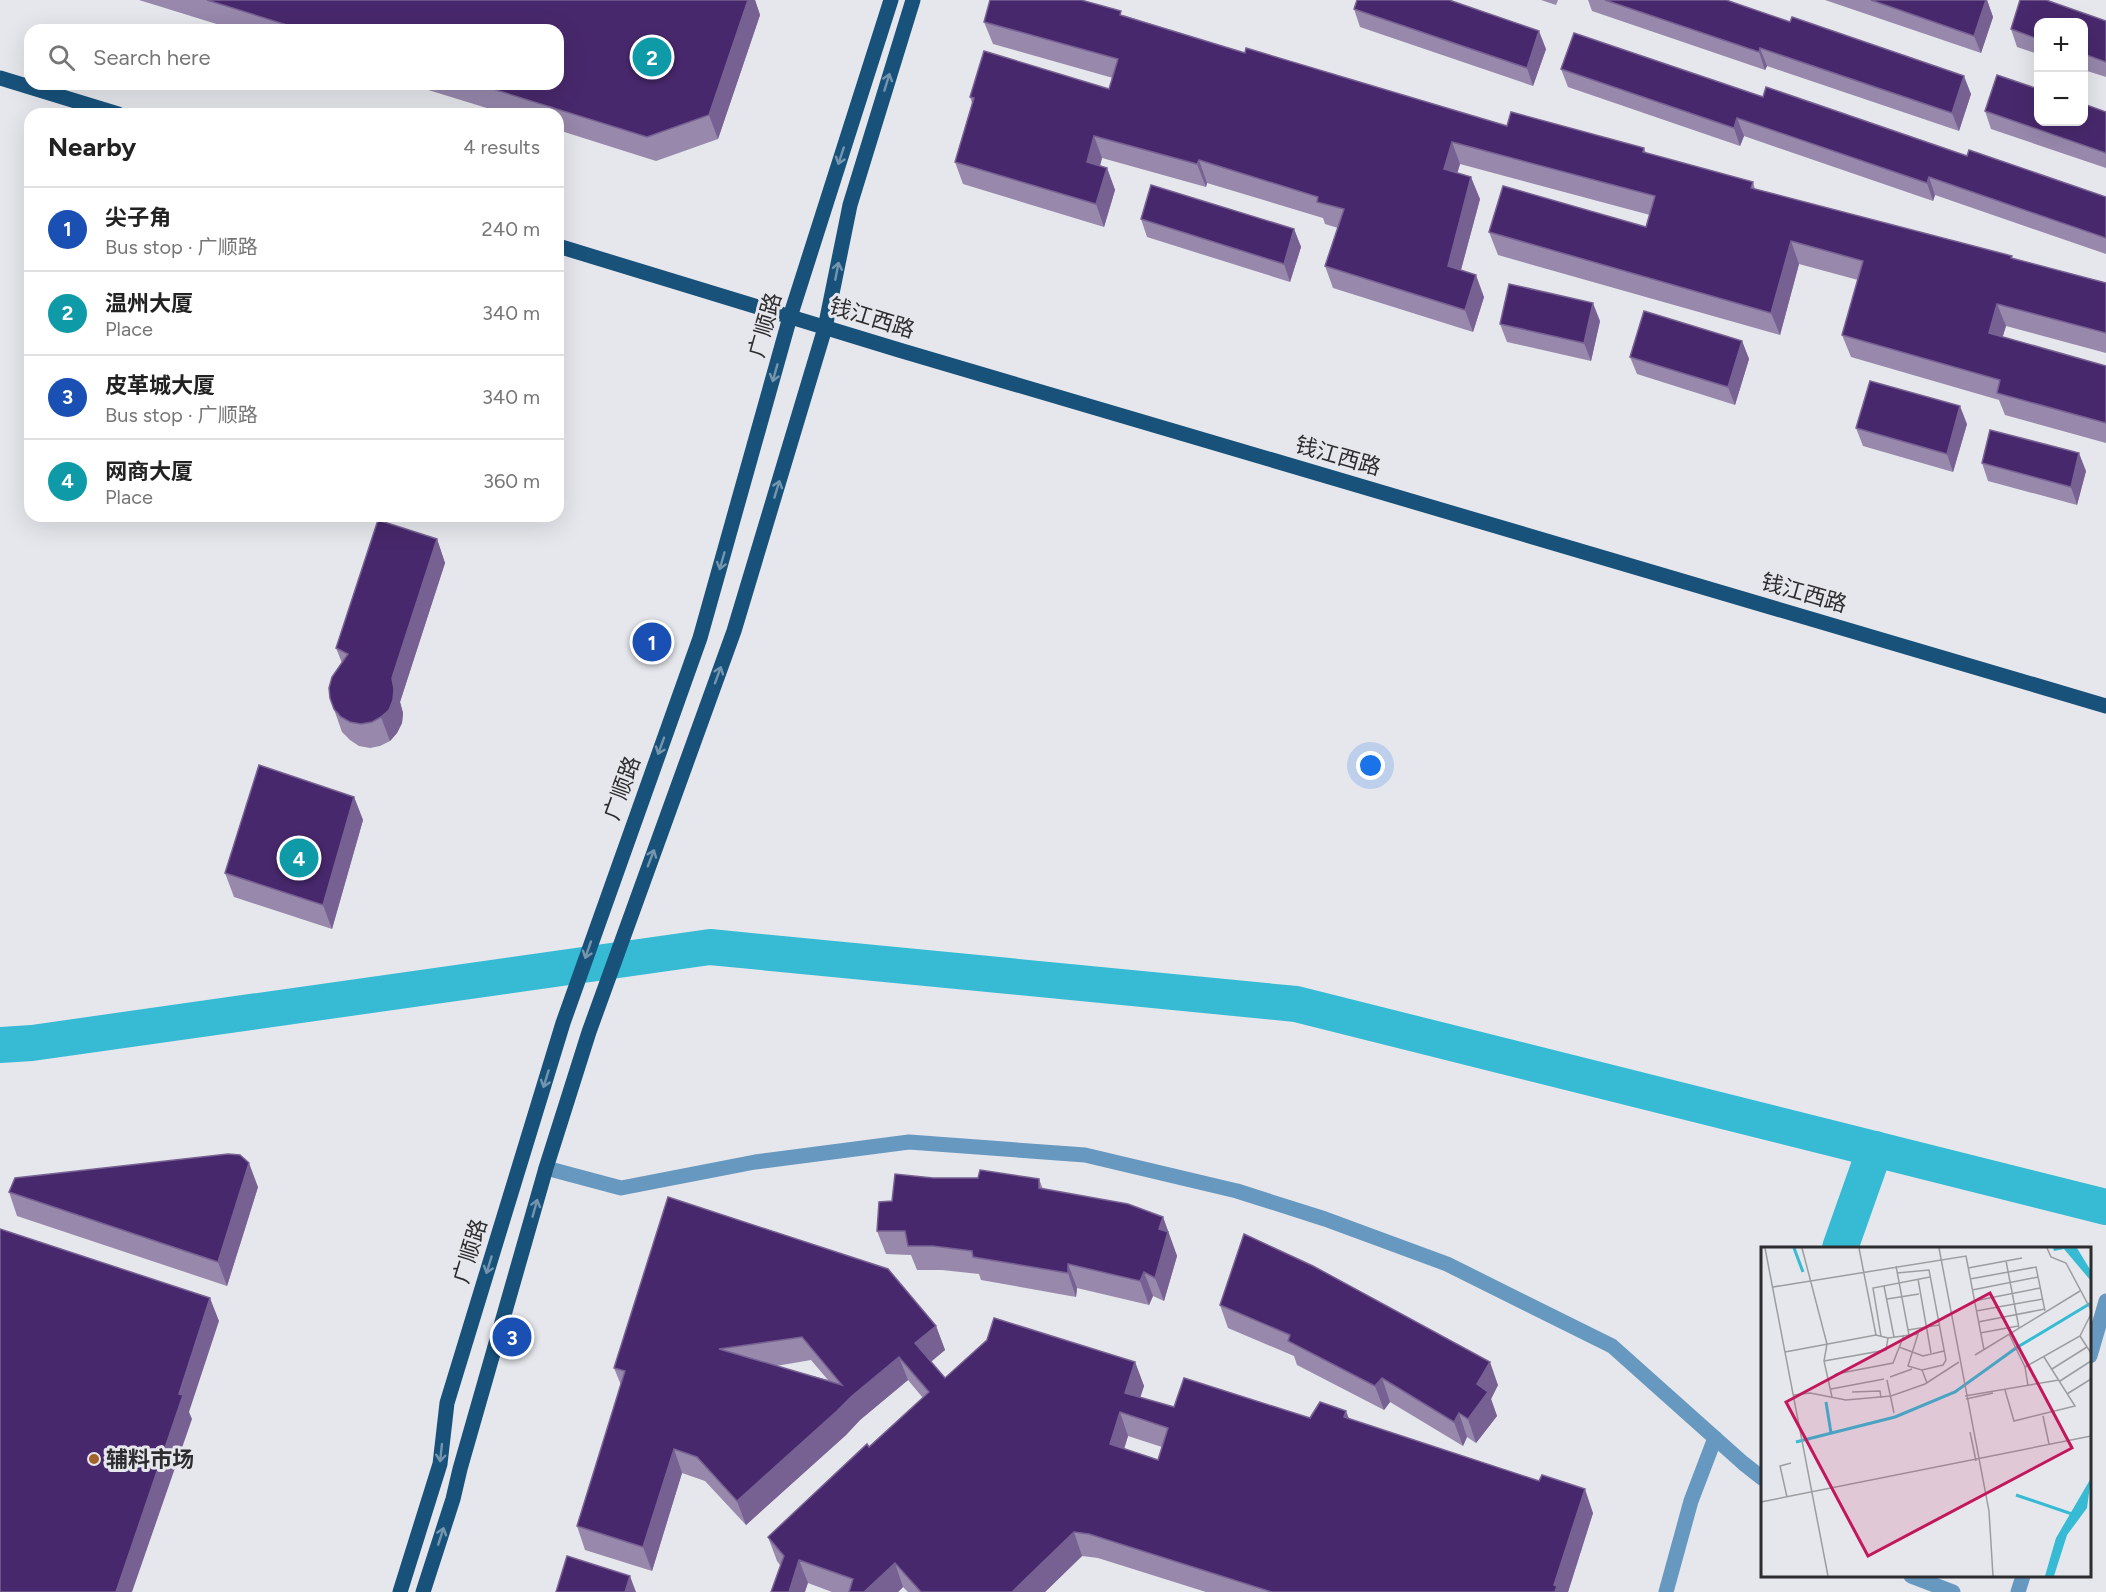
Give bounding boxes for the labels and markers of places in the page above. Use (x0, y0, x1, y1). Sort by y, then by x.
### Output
pin: 2 (632, 34, 672, 80)
pin: 1 (632, 620, 672, 664)
pin: 4 (280, 836, 318, 880)
pin: 3 (492, 1314, 532, 1360)
place label: 辅料市场 (106, 1446, 194, 1473)
marker: 辅料市场 (87, 1452, 101, 1466)

